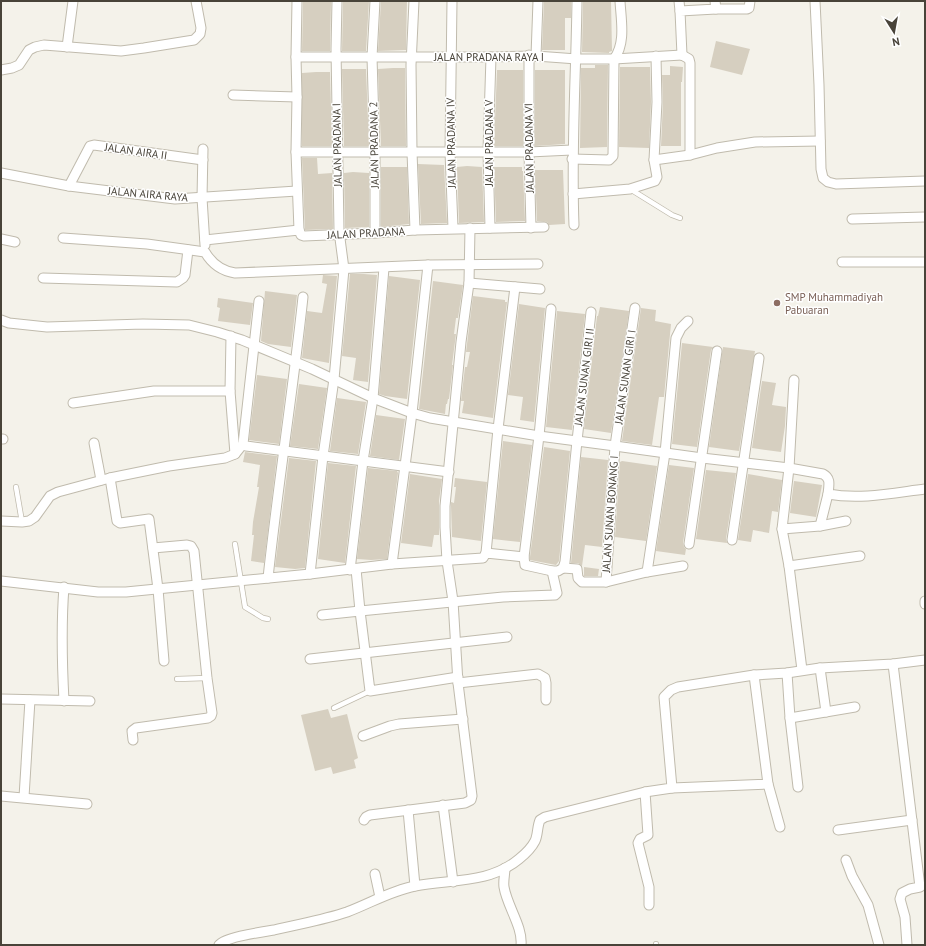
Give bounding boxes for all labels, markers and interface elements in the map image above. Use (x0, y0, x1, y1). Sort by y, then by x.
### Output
north arrow (874, 12, 914, 52)
text: N (891, 34, 901, 49)
street label: JALAN PRADANA RAYA I (433, 50, 544, 64)
street label: JALAN PRADANA IV (443, 97, 459, 189)
street label: JALAN PRADANA V (482, 99, 496, 187)
street label: JALAN PRADANA 2 (366, 102, 382, 189)
street label: JALAN PRADANA I (329, 103, 345, 188)
street label: JALAN PRADANA VI (521, 103, 537, 194)
street label: JALAN AIRA II (103, 140, 168, 162)
street label: JALAN AIRA RAYA (106, 183, 189, 205)
street label: JALAN PRADANA (326, 224, 406, 242)
place label: SMP Muhammadiyah Pabuaran (785, 290, 883, 317)
marker: SMP Muhammadiyah Pabuaran (772, 298, 782, 308)
street label: JALAN SUNAN GIRI II (571, 327, 597, 428)
street label: JALAN SUNAN GIRI I (611, 329, 639, 426)
street label: JALAN SUNAN BONANG I (599, 455, 621, 574)

